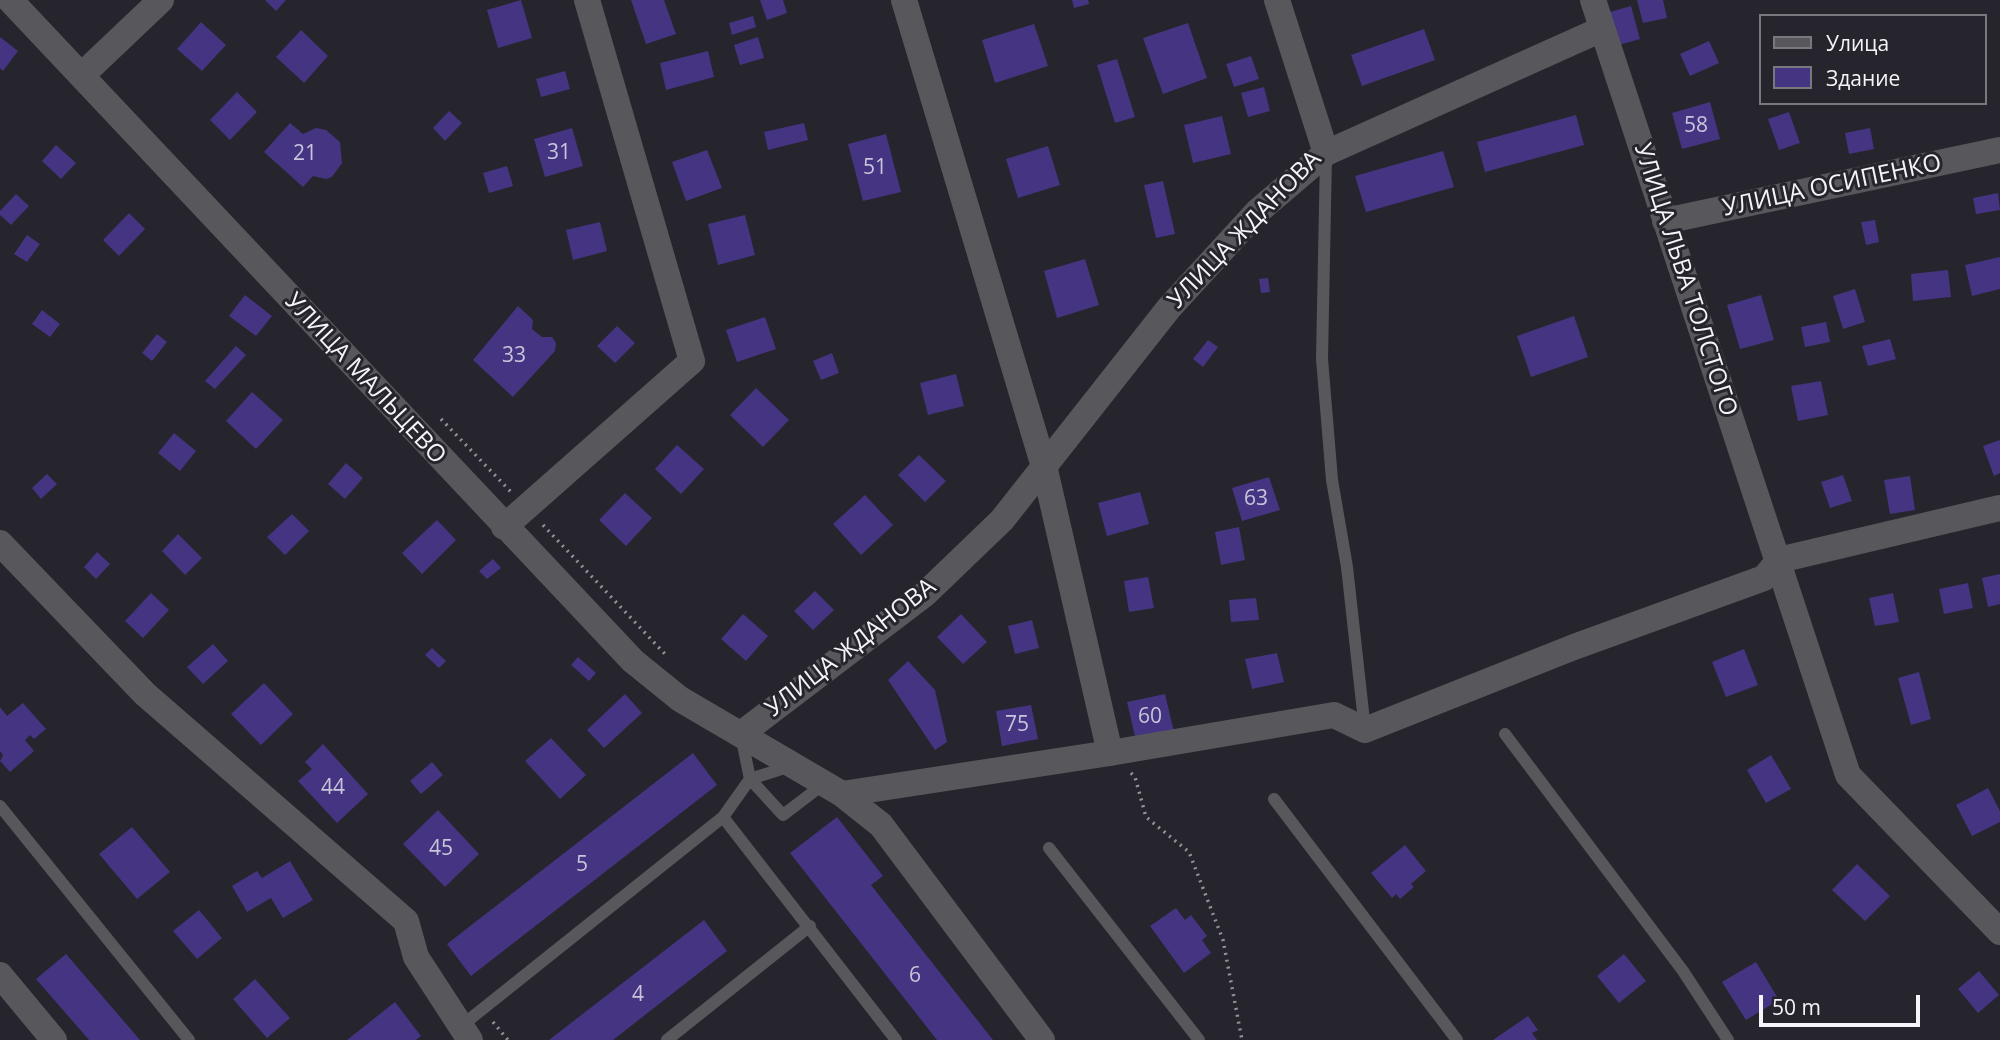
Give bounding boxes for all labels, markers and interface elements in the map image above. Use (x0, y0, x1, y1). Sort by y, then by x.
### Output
legend (1758, 14, 1986, 105)
text: Улица (1826, 29, 1889, 57)
text: Здание (1826, 64, 1900, 92)
house number: 58 (1684, 113, 1708, 139)
house number: 31 (547, 140, 571, 166)
street label: УЛИЦА ЛЬВА ТОЛСТОГО (1627, 140, 1743, 420)
house number: 21 (293, 141, 317, 167)
street label: УЛИЦА ЖДАНОВА (1162, 145, 1328, 315)
street label: УЛИЦА ОСИПЕНКО (1720, 149, 1944, 223)
house number: 51 (863, 155, 887, 181)
street label: УЛИЦА МАЛЬЦЕВО (278, 288, 452, 470)
house number: 33 (502, 343, 526, 369)
house number: 63 (1244, 486, 1268, 512)
street label: УЛИЦА ЖДАНОВА (760, 573, 942, 723)
house number: 60 (1138, 704, 1162, 730)
house number: 75 (1005, 712, 1029, 738)
house number: 44 (321, 775, 345, 801)
house number: 45 (429, 836, 453, 862)
house number: 5 (576, 852, 588, 878)
house number: 6 (909, 963, 921, 989)
scale bar (1762, 981, 1923, 1025)
house number: 4 (632, 982, 644, 1008)
text: 50 m (1772, 993, 1821, 1021)

